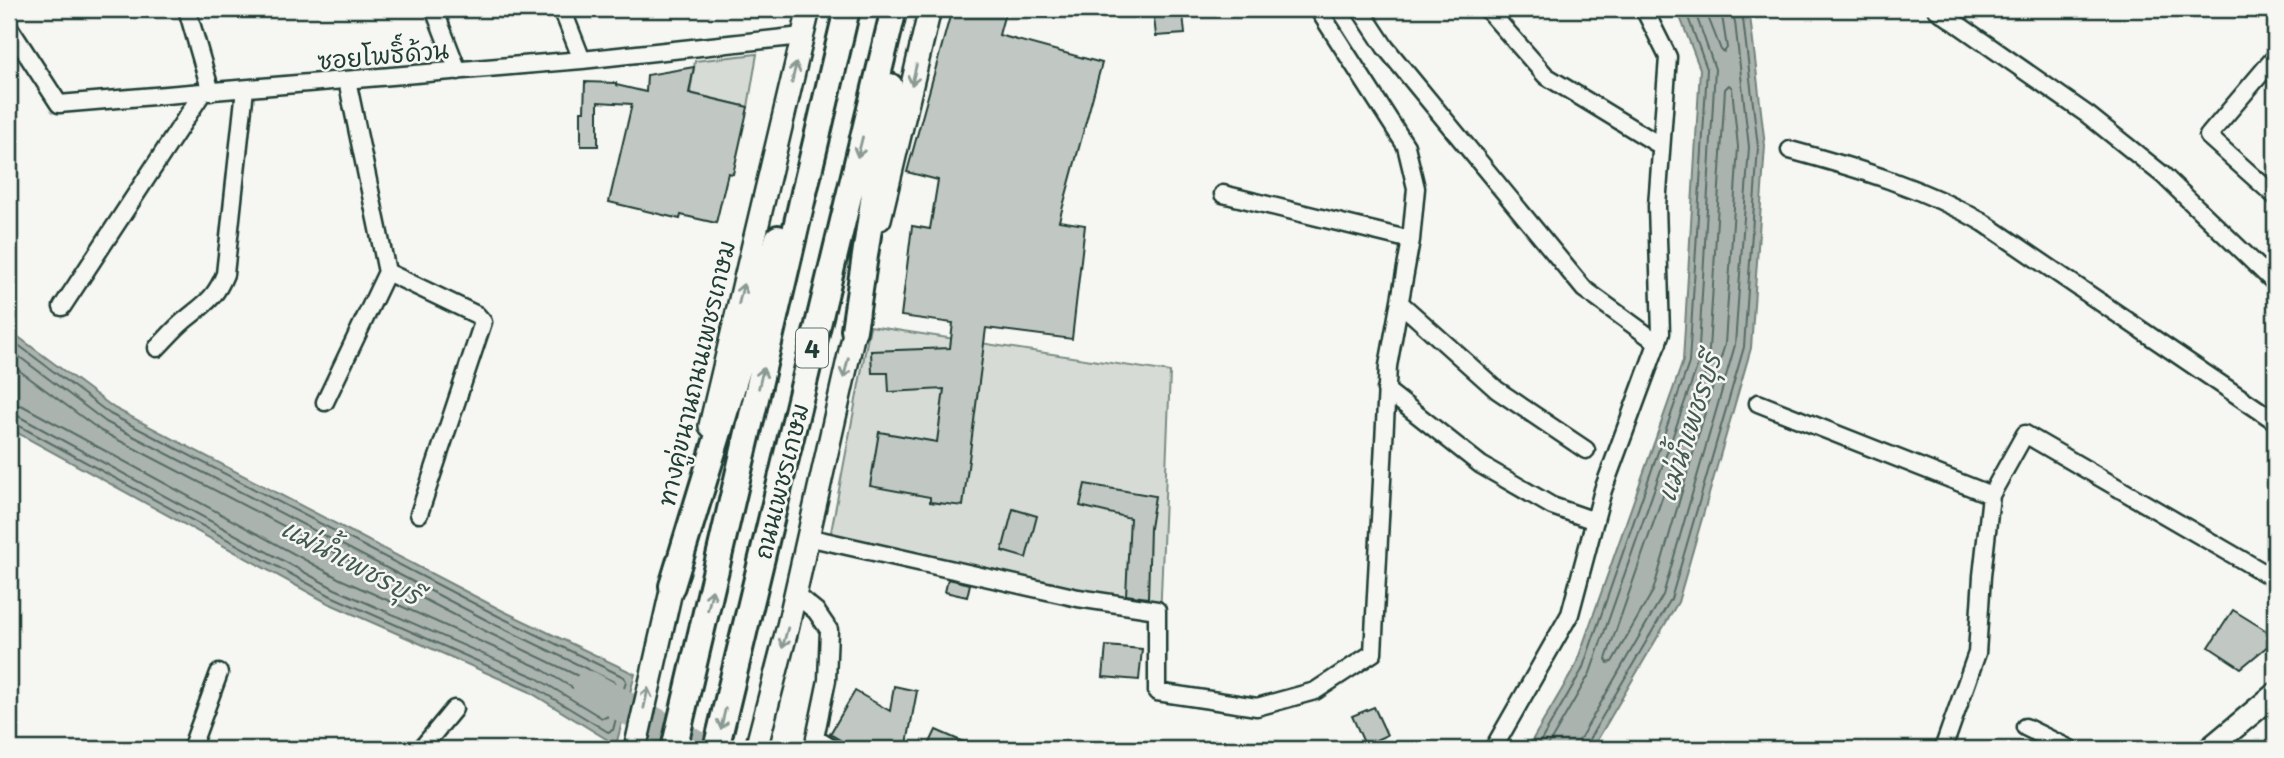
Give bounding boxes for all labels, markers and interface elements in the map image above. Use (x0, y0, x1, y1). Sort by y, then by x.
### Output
street label: ซอยโพธิ์ด้วน (316, 28, 450, 78)
one-way arrow (787, 62, 801, 85)
one-way arrow (907, 63, 920, 86)
one-way arrow (853, 135, 866, 157)
street label: ทางคู่ขนานถนนเพชรเกษม (647, 237, 745, 510)
one-way arrow (735, 283, 748, 306)
road number: 4 (796, 328, 828, 368)
water label: แม่น้ำเพชรบุรี (1643, 342, 1734, 507)
one-way arrow (838, 356, 852, 379)
one-way arrow (755, 367, 768, 390)
street label: ถนนเพชรเกษม (743, 399, 817, 563)
water label: แม่น้ำเพชรบุรี (274, 505, 435, 619)
one-way arrow (704, 589, 717, 611)
one-way arrow (778, 626, 791, 649)
one-way arrow (640, 687, 653, 710)
one-way arrow (715, 707, 729, 730)

